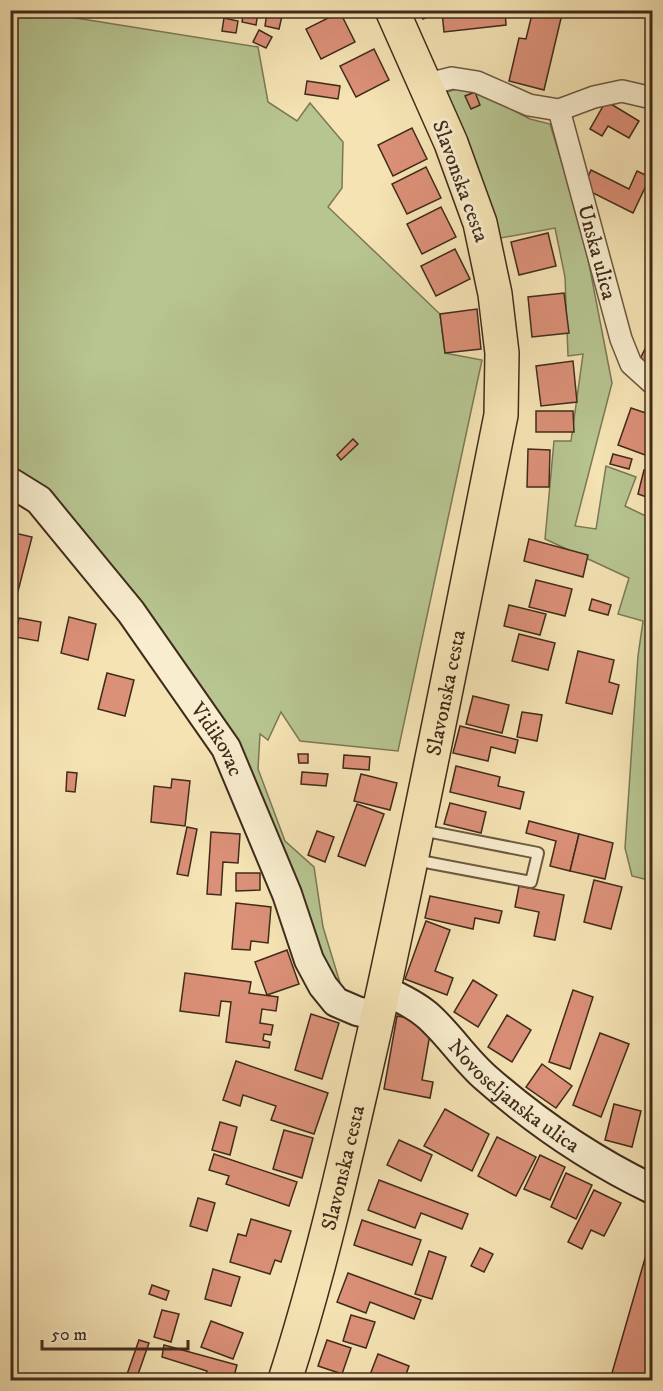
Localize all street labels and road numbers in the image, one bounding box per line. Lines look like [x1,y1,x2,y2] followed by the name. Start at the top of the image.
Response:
[426,117,494,246] street label: Slavonska cesta
[571,202,622,303] street label: Unska ulica
[421,628,472,758] street label: Slavonska cesta
[184,697,248,780] street label: Vidikovac
[442,1034,584,1159] street label: Novoseljanska ulica
[316,1103,371,1233] street label: Slavonska cesta

